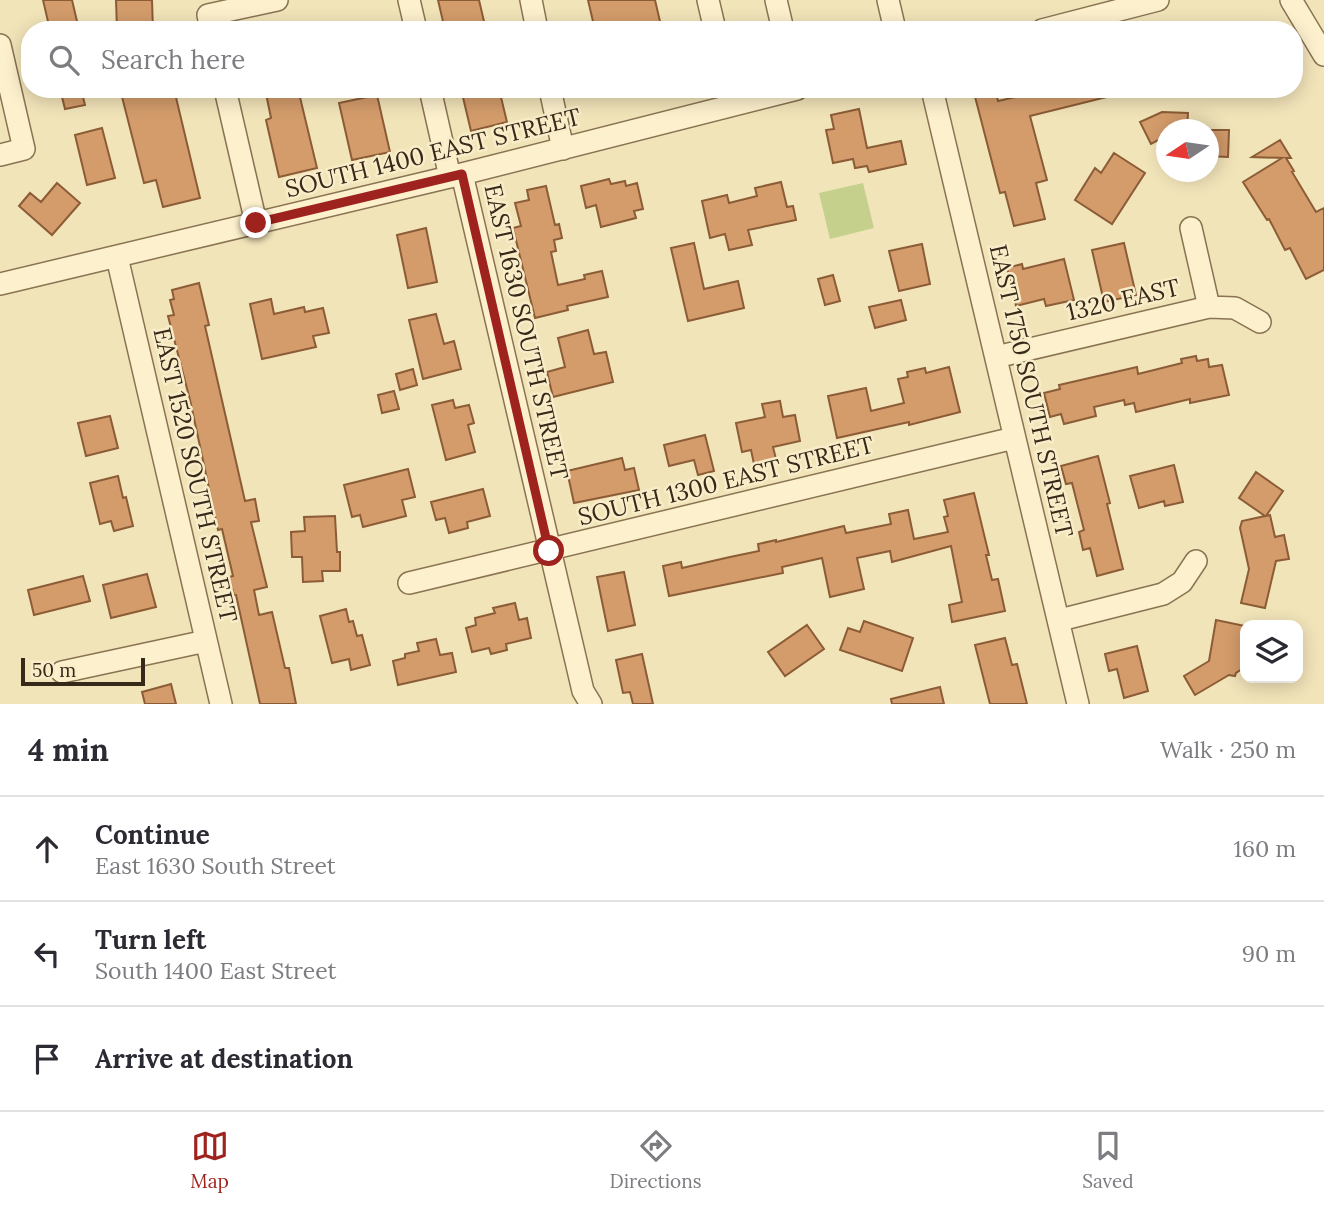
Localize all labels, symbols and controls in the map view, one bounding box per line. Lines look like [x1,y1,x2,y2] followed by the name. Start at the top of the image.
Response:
[21,21,1303,98] search box
[45,41,83,79] icon: search
[101,43,245,76] text: Search here
[282,101,584,204] street label: SOUTH 1400 EAST STREET
[1156,119,1219,182] north arrow
[477,181,576,483] street label: EAST 1630 SOUTH STREET
[240,207,271,238] route end
[983,241,1080,540] street label: EAST 1750 SOUTH STREET
[1063,271,1182,328] street label: 1320 EAST
[146,325,244,625] street label: EAST 1520 SOUTH STREET
[575,429,877,532] street label: SOUTH 1300 EAST STREET
[533,535,564,566] route start
[1240,620,1303,683] map controls
[1240,620,1303,683] button: layers
[21,655,145,687] scale bar
[32,658,76,682] text: 50 m
[28,731,109,769] text: 4 min
[1160,735,1296,764] text: Walk · 250 m
[95,818,210,851] text: Continue
[28,830,66,868] icon: ahead
[1233,834,1296,863] text: 160 m
[95,851,336,880] text: East 1630 South Street
[95,923,206,956] text: Turn left
[28,935,66,973] icon: left
[1242,939,1296,968] text: 90 m
[95,956,336,985] text: South 1400 East Street
[28,1040,66,1078] icon: arrive
[95,1042,353,1075] text: Arrive at destination
[190,1127,229,1193] tab: Map
[610,1127,702,1193] tab: Directions
[1082,1127,1134,1193] tab: Saved

